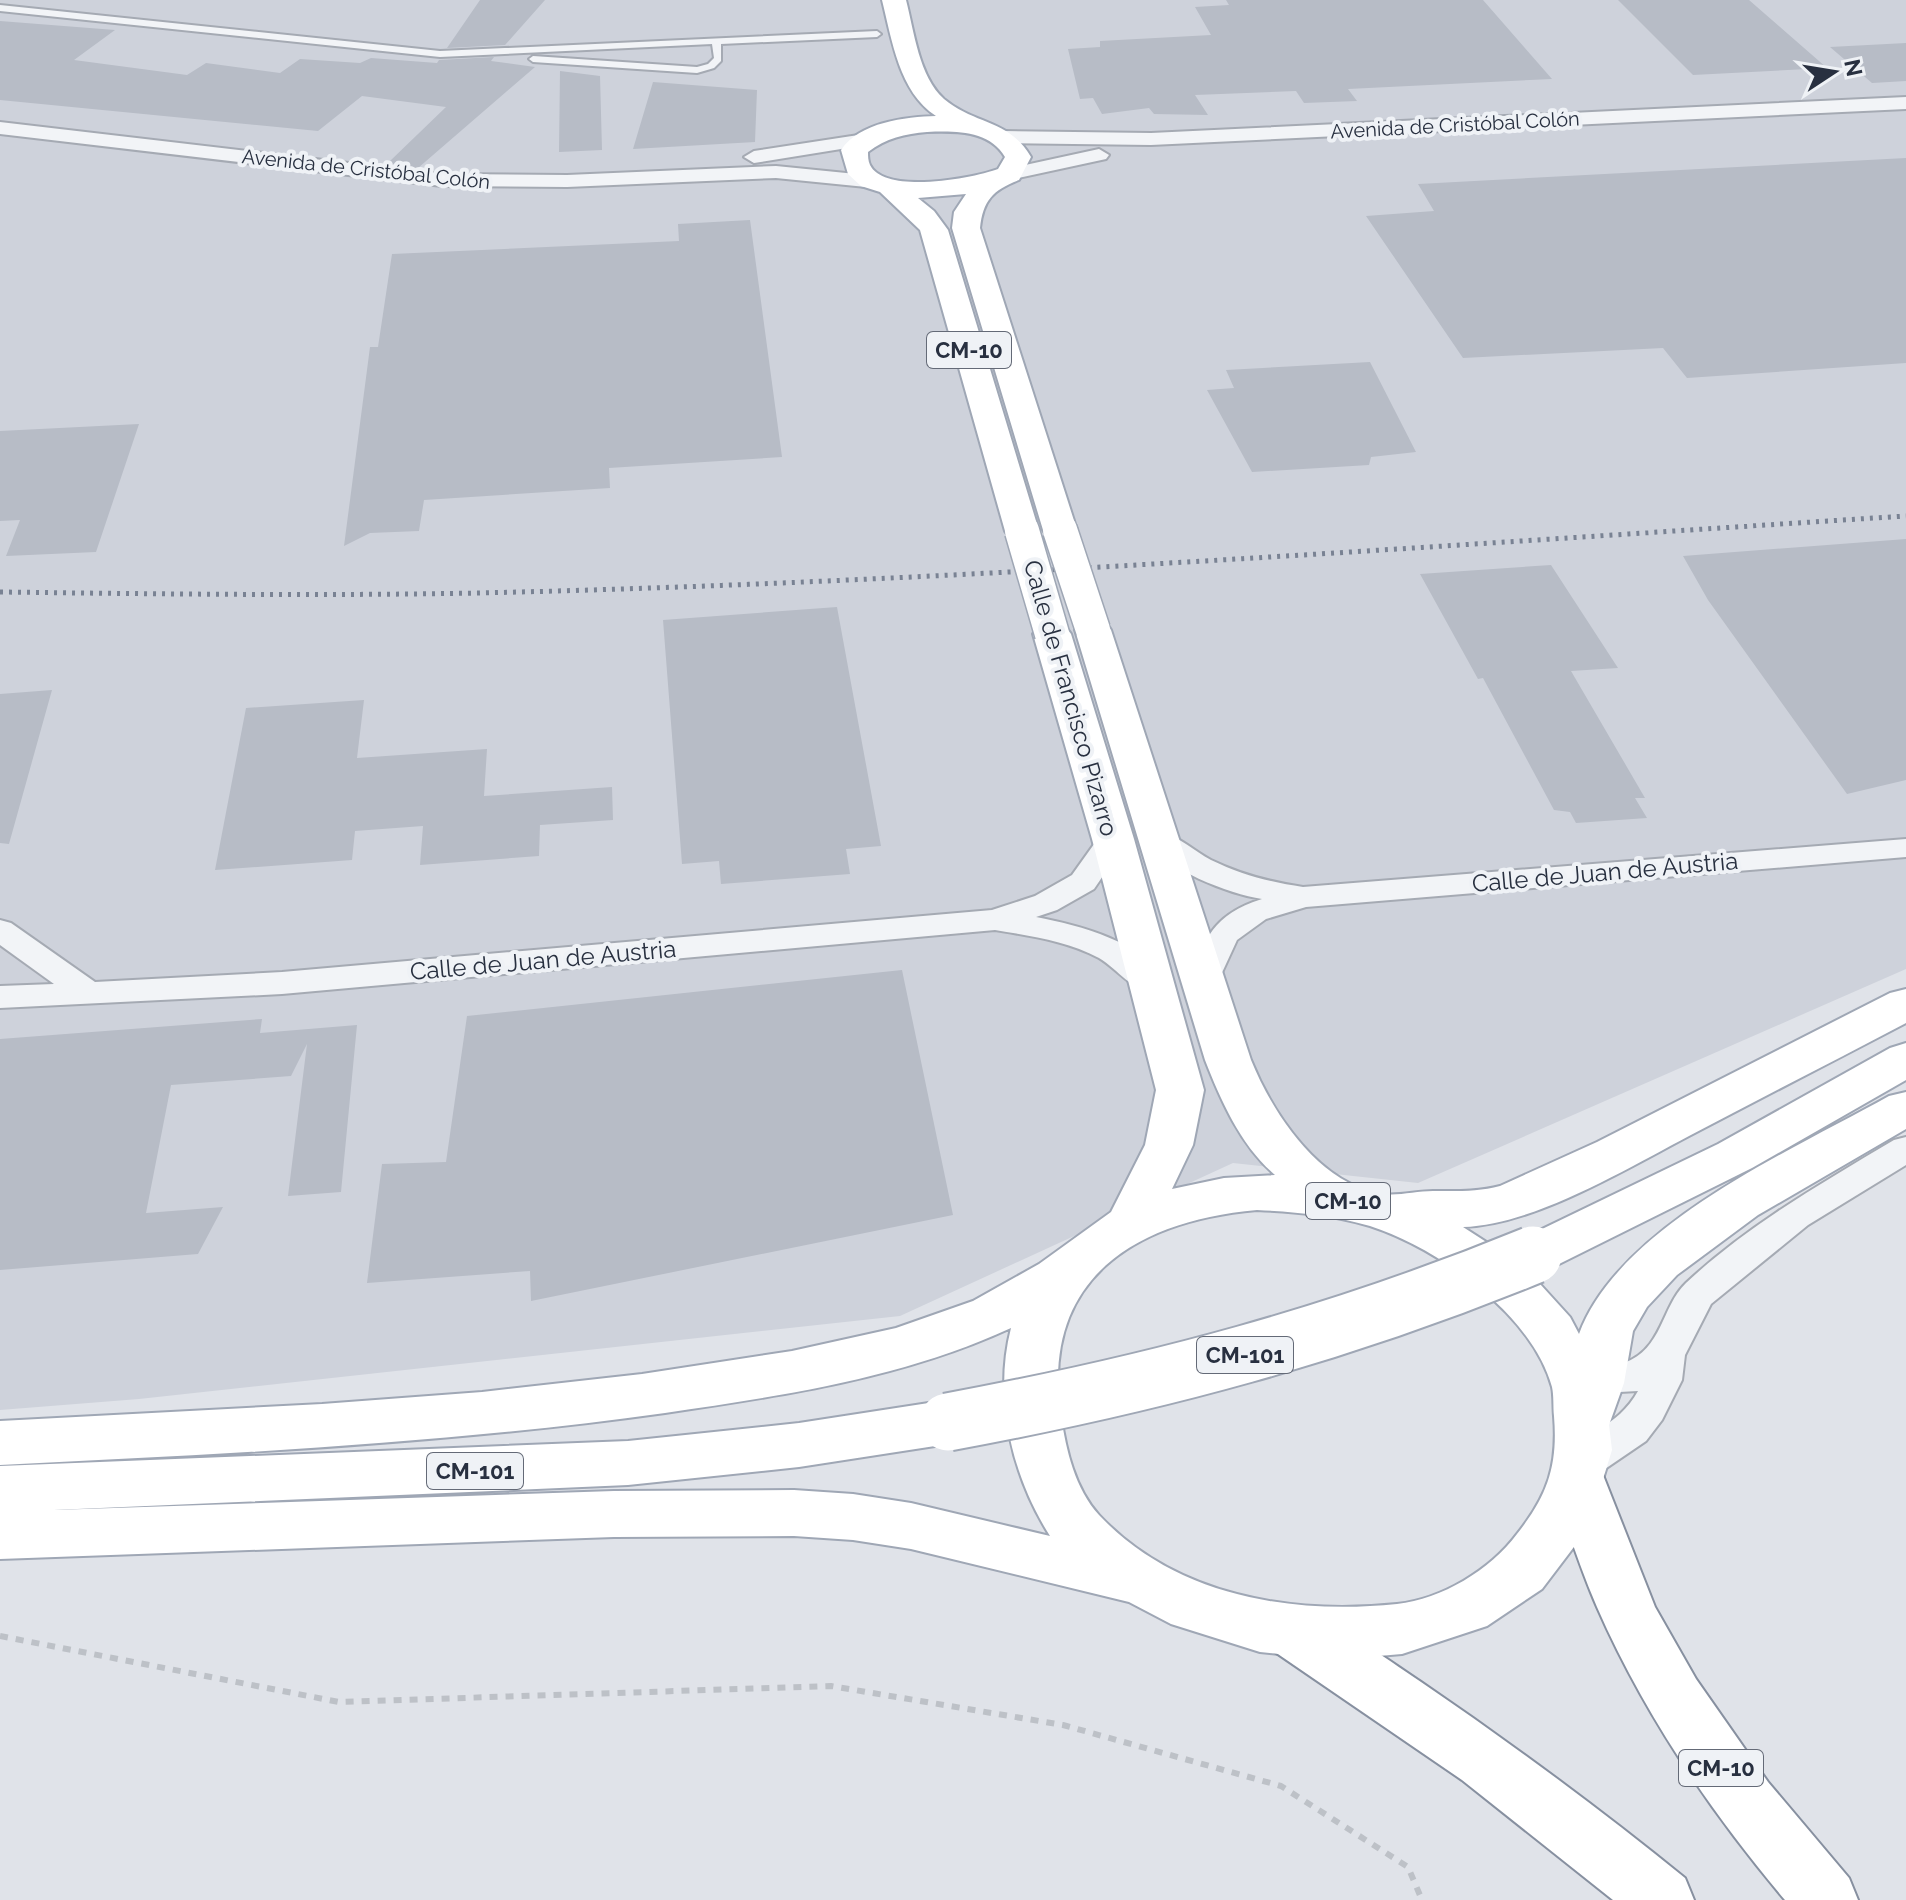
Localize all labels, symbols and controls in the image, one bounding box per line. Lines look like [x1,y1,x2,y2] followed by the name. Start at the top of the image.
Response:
[1794,32,1874,112] north arrow
[1839,57,1868,79] text: N
[1330,106,1580,144] street label: Avenida de Cristóbal Colón
[241,144,491,194] street label: Avenida de Cristóbal Colón
[927,332,1011,368] road number: CM-10
[1018,557,1124,839] street label: Calle de Francisco Pizarro
[1471,846,1739,898] street label: Calle de Juan de Austria
[409,934,677,986] street label: Calle de Juan de Austria
[1306,1183,1390,1219] road number: CM-10
[1197,1337,1293,1373] road number: CM-101
[427,1453,523,1489] road number: CM-101
[1679,1750,1763,1786] road number: CM-10

